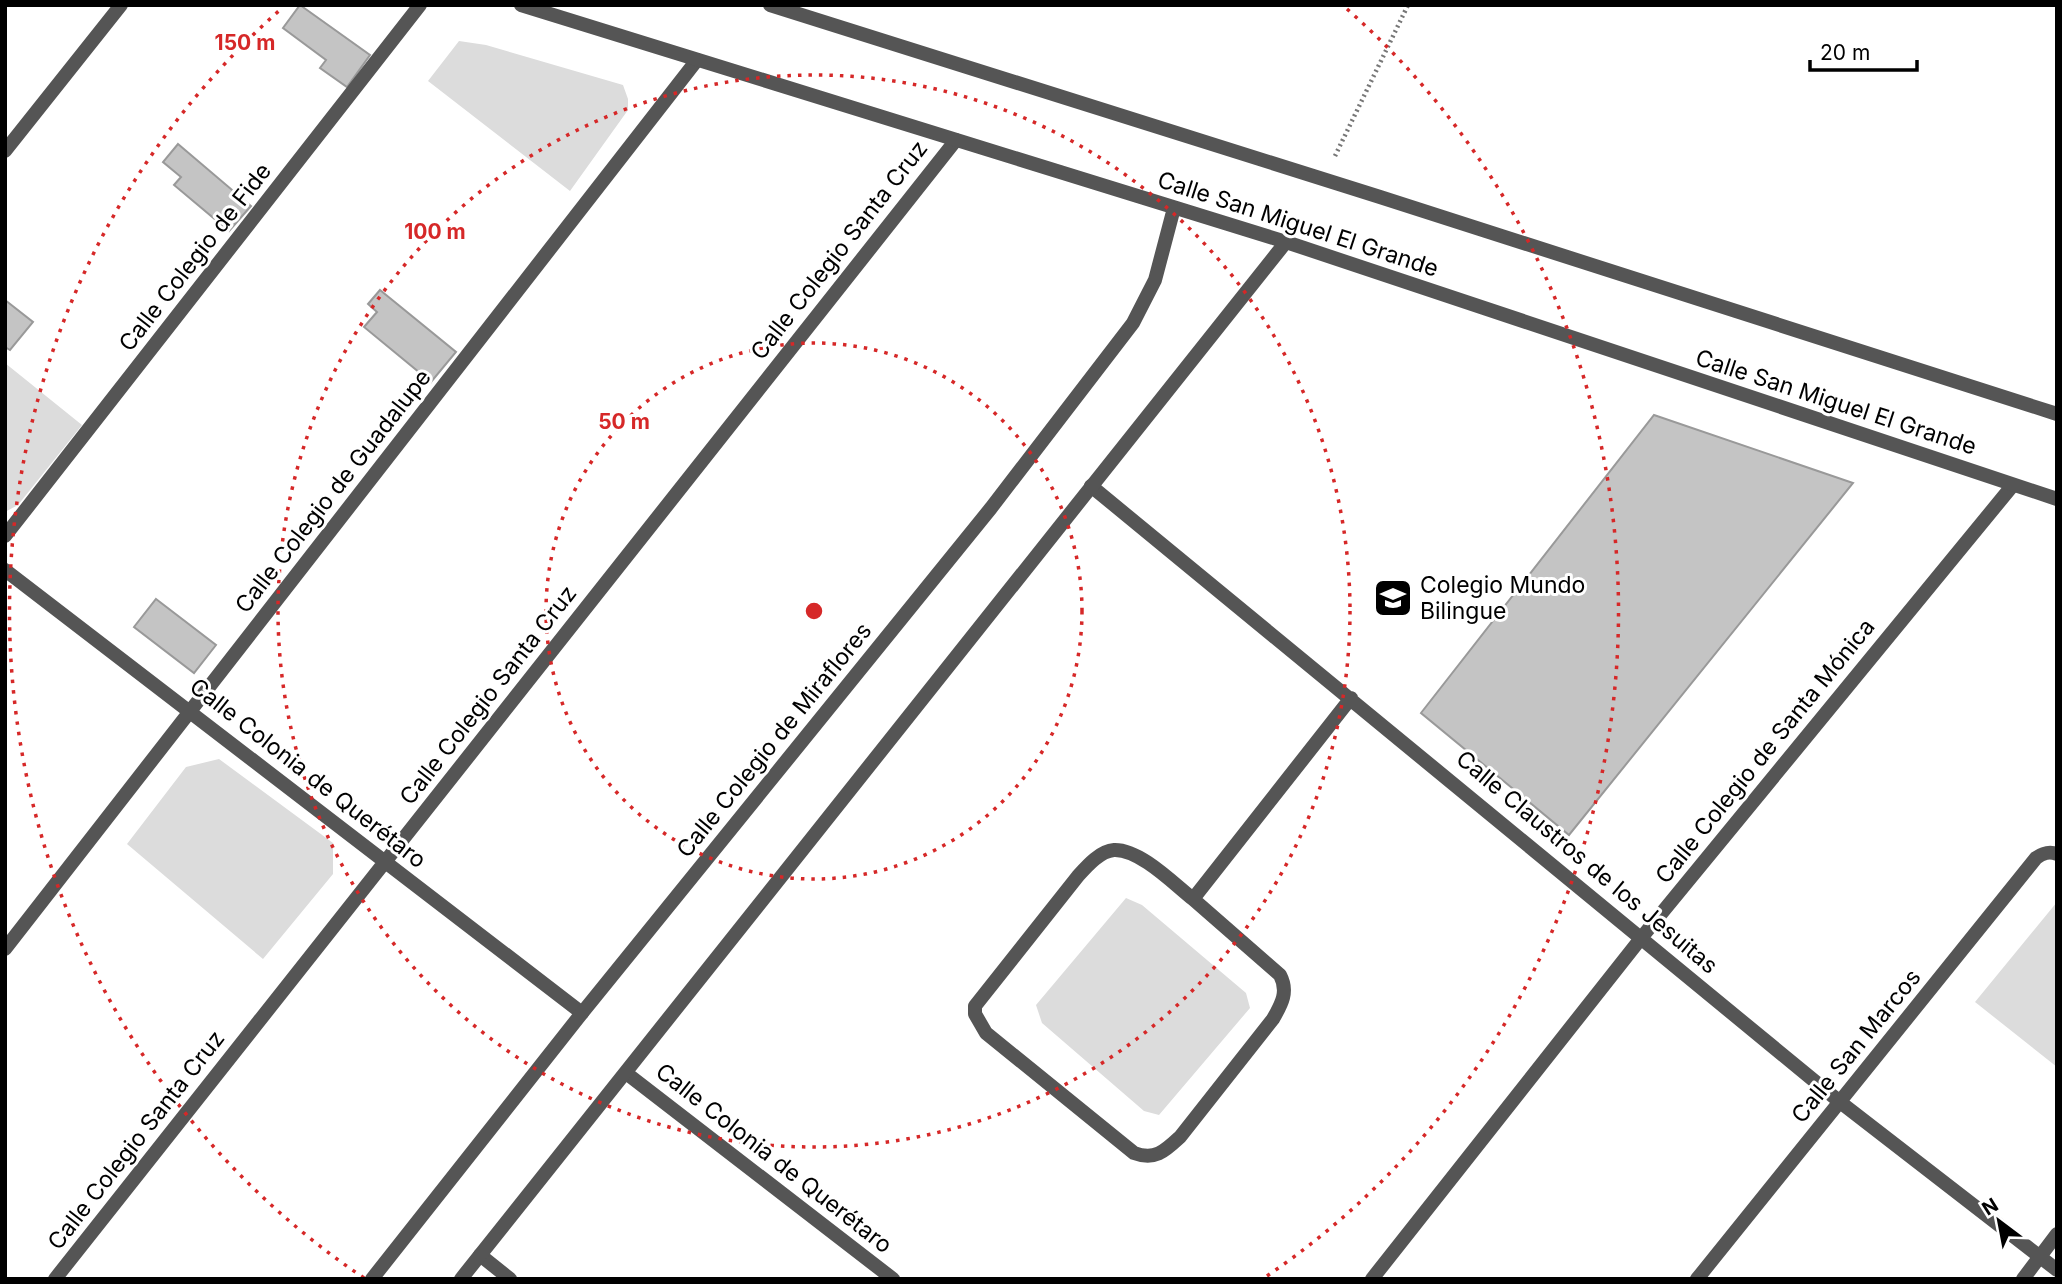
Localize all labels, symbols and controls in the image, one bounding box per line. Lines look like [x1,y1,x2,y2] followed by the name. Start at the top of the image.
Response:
[1810,28,1917,72] scale bar
[215,30,275,55] text: 150 m
[1820,40,1870,65] text: 20 m
[745,135,933,365] street label: Calle Colegio Santa Cruz
[113,157,277,357] street label: Calle Colegio de Fide
[1154,165,1442,283] street label: Calle San Miguel El Grande
[404,219,466,244] text: 100 m
[1692,343,1980,461] street label: Calle San Miguel El Grande
[229,364,437,618] street label: Calle Colegio de Guadalupe
[598,409,650,434] text: 50 m
[1420,571,1585,625] place label: Colegio Mundo Bilingue
[1372,577,1414,619] school or university icon: Colegio Mundo Bilingue
[394,580,582,810] street label: Calle Colegio Santa Cruz
[802,599,826,623] centre of rings
[1649,613,1881,889] street label: Calle Colegio de Santa Mónica
[671,617,877,863] street label: Calle Colegio de Miraflores
[184,672,432,874] street label: Calle Colonia de Querétaro
[1451,744,1723,980] street label: Calle Claustros de los Jesuitas
[1785,964,1927,1128] street label: Calle San Marcos
[42,1025,230,1255] street label: Calle Colegio Santa Cruz
[650,1057,898,1259] street label: Calle Colonia de Querétaro
[1964,1186,2034,1256] north arrow
[1978,1193,2002,1221] text: N

